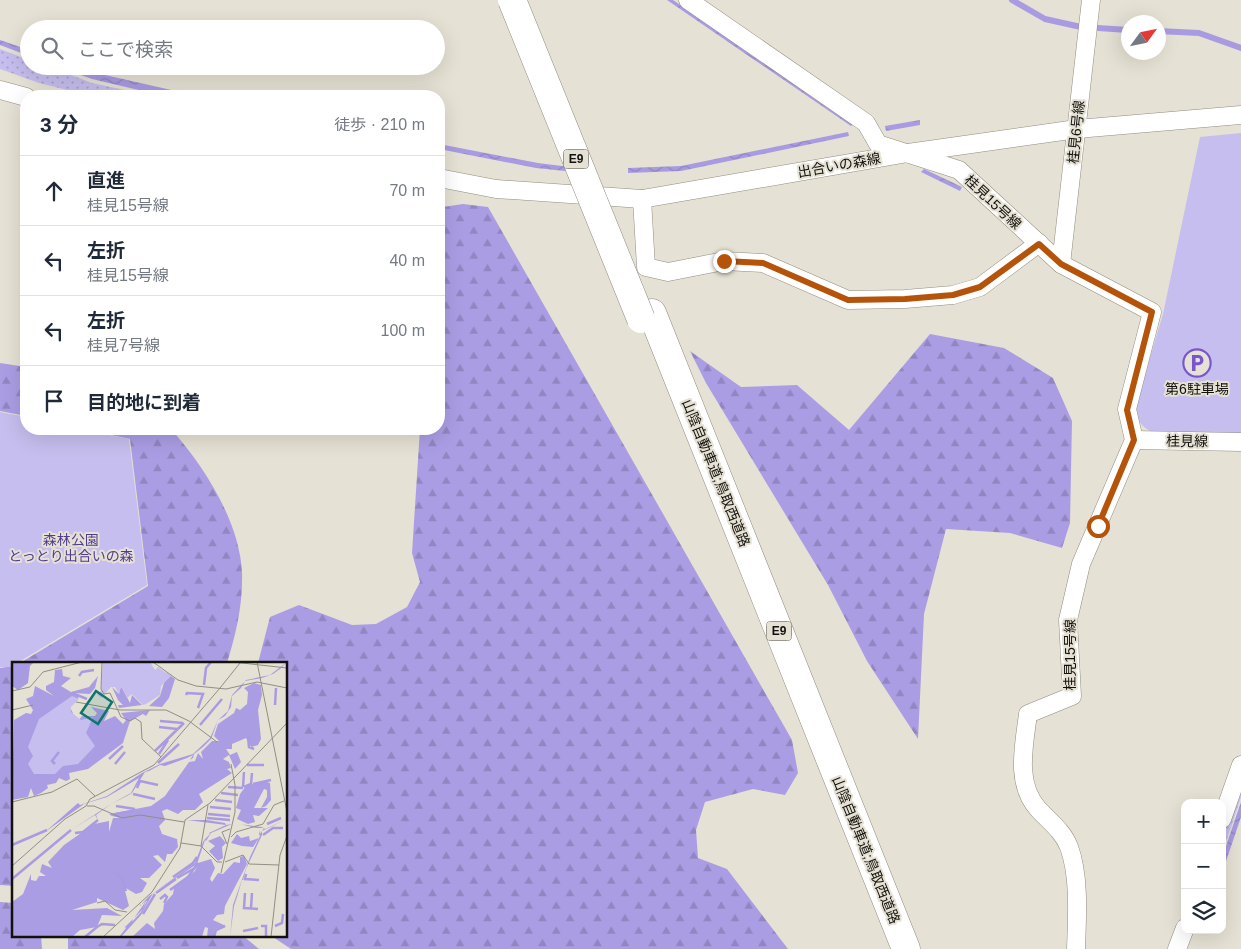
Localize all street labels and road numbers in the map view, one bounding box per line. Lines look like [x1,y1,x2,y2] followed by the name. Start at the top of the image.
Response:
[1065,99,1087,165] street label: 桂見6号線
[564,150,588,168] road number: E9
[796,150,882,180] street label: 出合いの森線
[961,172,1025,232] street label: 桂見15号線
[679,397,753,549] street label: 山陰自動車道;鳥取西道路
[1166,433,1208,449] street label: 桂見線
[1062,619,1078,691] street label: 桂見15号線
[766,622,792,640] road number: E9
[829,774,903,926] street label: 山陰自動車道;鳥取西道路

